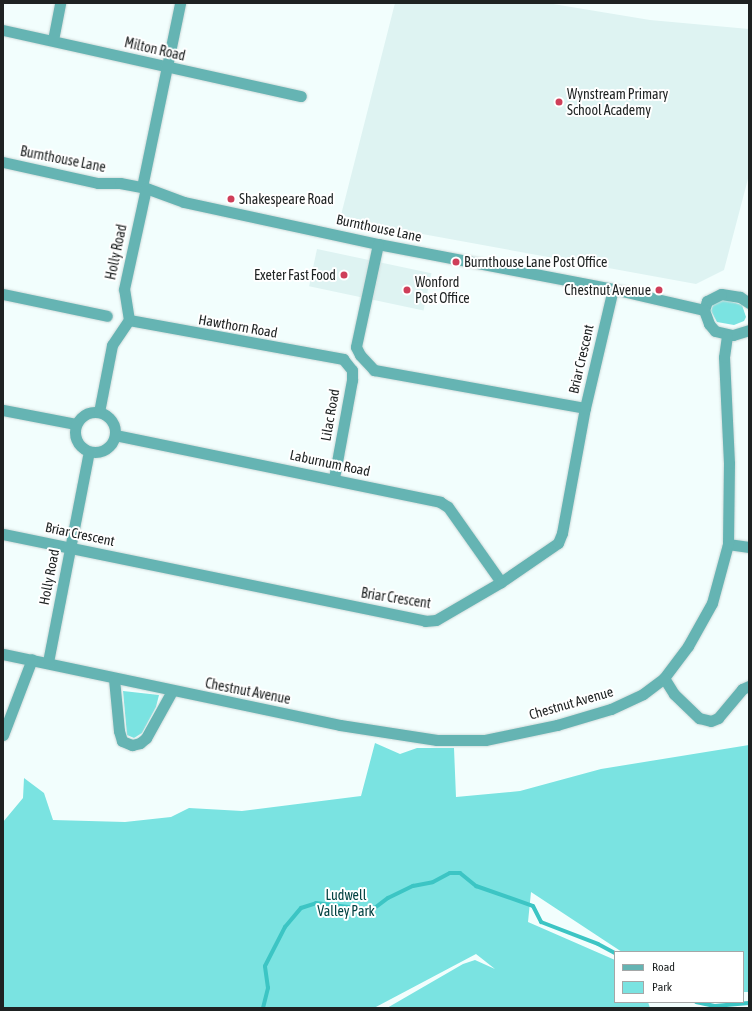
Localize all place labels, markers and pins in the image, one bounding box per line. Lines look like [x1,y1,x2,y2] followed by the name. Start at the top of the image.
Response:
[567,86,668,118] place label: Wynstream Primary School Academy
[554,97,564,107] marker: Wynstream Primary School Academy
[239,191,334,207] place label: Shakespeare Road
[226,194,236,204] marker: Shakespeare Road
[464,254,607,270] place label: Burnthouse Lane Post Office
[451,257,461,267] marker: Burnthouse Lane Post Office
[254,267,336,283] place label: Exeter Fast Food
[339,270,349,280] marker: Exeter Fast Food
[415,274,470,306] place label: Wonford Post Office
[564,282,651,298] place label: Chestnut Avenue
[402,285,412,295] marker: Wonford Post Office
[654,285,664,295] marker: Chestnut Avenue

